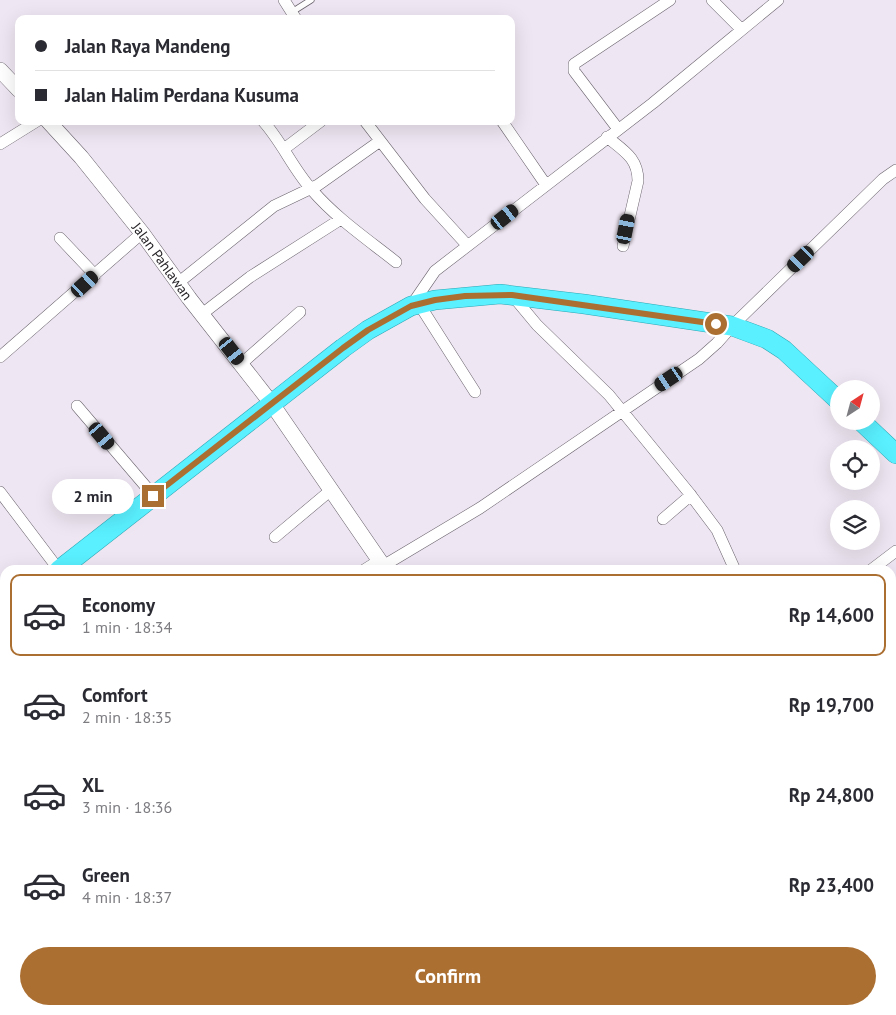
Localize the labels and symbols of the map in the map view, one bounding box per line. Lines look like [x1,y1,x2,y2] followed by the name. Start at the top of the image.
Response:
[488,202,521,232] car
[615,213,636,245] car
[127,218,196,303] street label: Jalan Pahlawan
[784,243,817,275] car
[68,268,101,300] car
[705,313,727,335] route start
[216,335,247,367] car
[652,364,685,394] car
[830,380,880,430] north arrow
[86,420,117,452] car
[53,478,136,514] callout: 2 min
[142,485,164,507] route end

